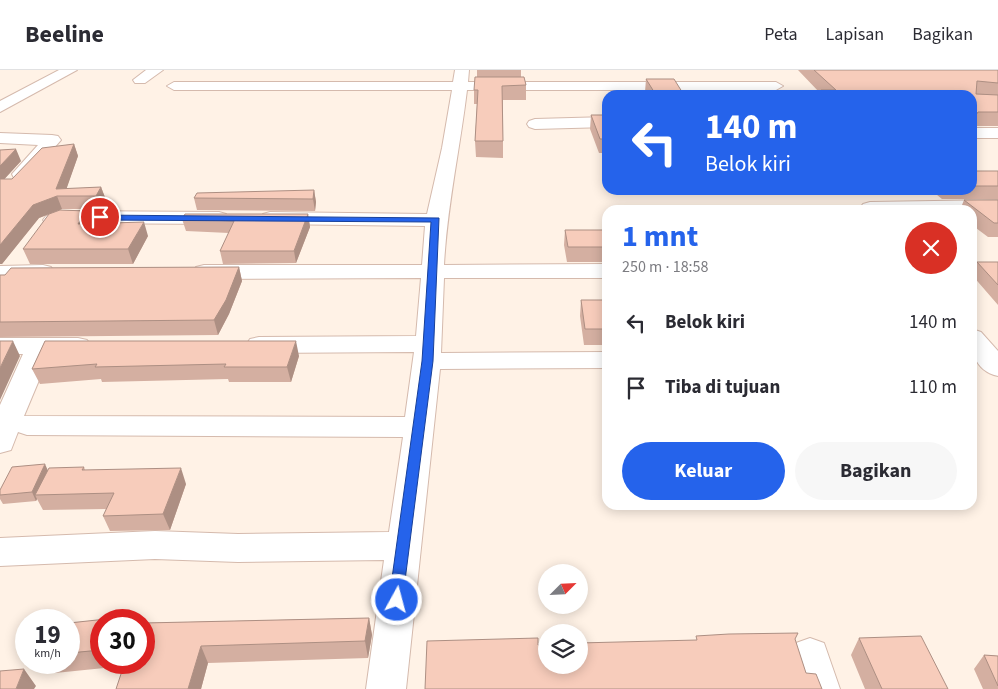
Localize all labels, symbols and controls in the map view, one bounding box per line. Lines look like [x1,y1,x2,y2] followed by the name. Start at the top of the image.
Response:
[25,17,104,52] text: Beeline
[764,22,797,47] text: Peta
[825,22,884,47] text: Lapisan
[912,22,973,47] text: Bagikan
[705,102,797,152] text: 140 m
[622,110,687,175] icon: left
[705,148,791,180] text: Belok kiri
[79,196,121,238] pin
[86,203,114,231] icon: arrive
[622,215,698,258] text: 1 mnt
[905,222,957,274] button: close
[622,256,709,278] text: 250 m · 18:58
[622,309,650,337] icon: left
[665,309,745,336] text: Belok kiri
[909,309,957,336] text: 140 m
[622,374,650,402] icon: arrive
[665,374,780,401] text: Tiba di tujuan
[909,374,957,401] text: 110 m
[622,442,785,500] button: Keluar
[795,442,957,500] button: Bagikan
[538,564,588,614] north arrow
[538,564,588,674] map controls
[370,573,422,625] position arrow
[90,609,155,674] speed limit sign: 30
[34,617,61,653] text: 19
[538,624,588,674] button: layers
[34,645,61,662] text: km/h

